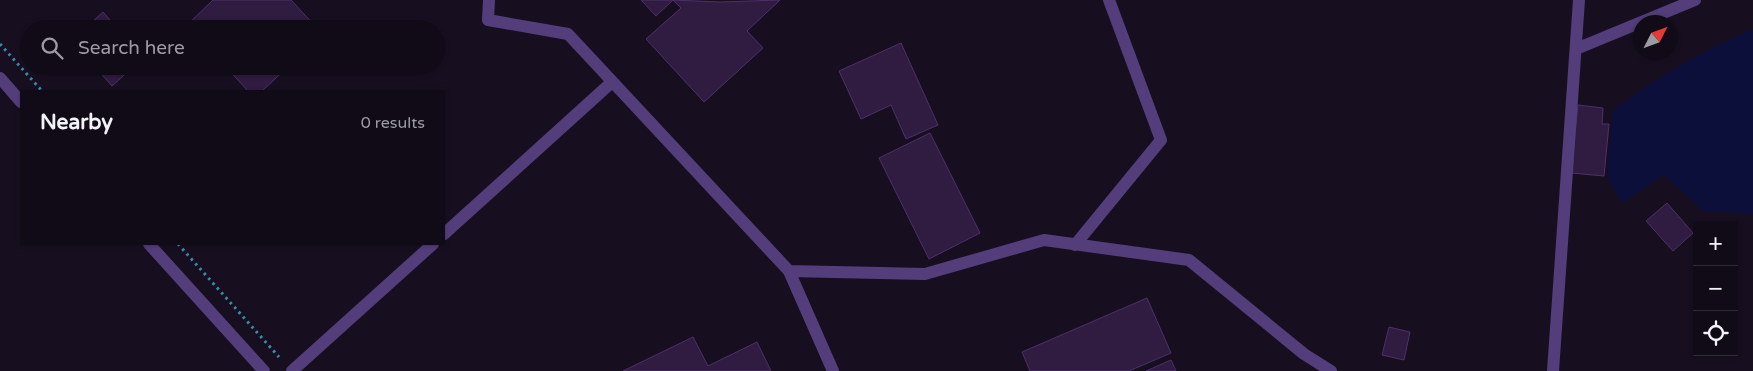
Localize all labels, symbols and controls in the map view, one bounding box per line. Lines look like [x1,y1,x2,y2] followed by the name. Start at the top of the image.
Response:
[1633,15,1678,60] north arrow
[20,20,445,75] search box
[38,34,66,62] icon: search
[78,37,185,59] text: Search here
[40,110,113,135] text: Nearby
[361,113,425,133] text: 0 results
[1693,221,1738,356] map controls
[1693,221,1738,266] button: +
[1693,266,1738,311] button: −
[1693,311,1738,356] button: locate

